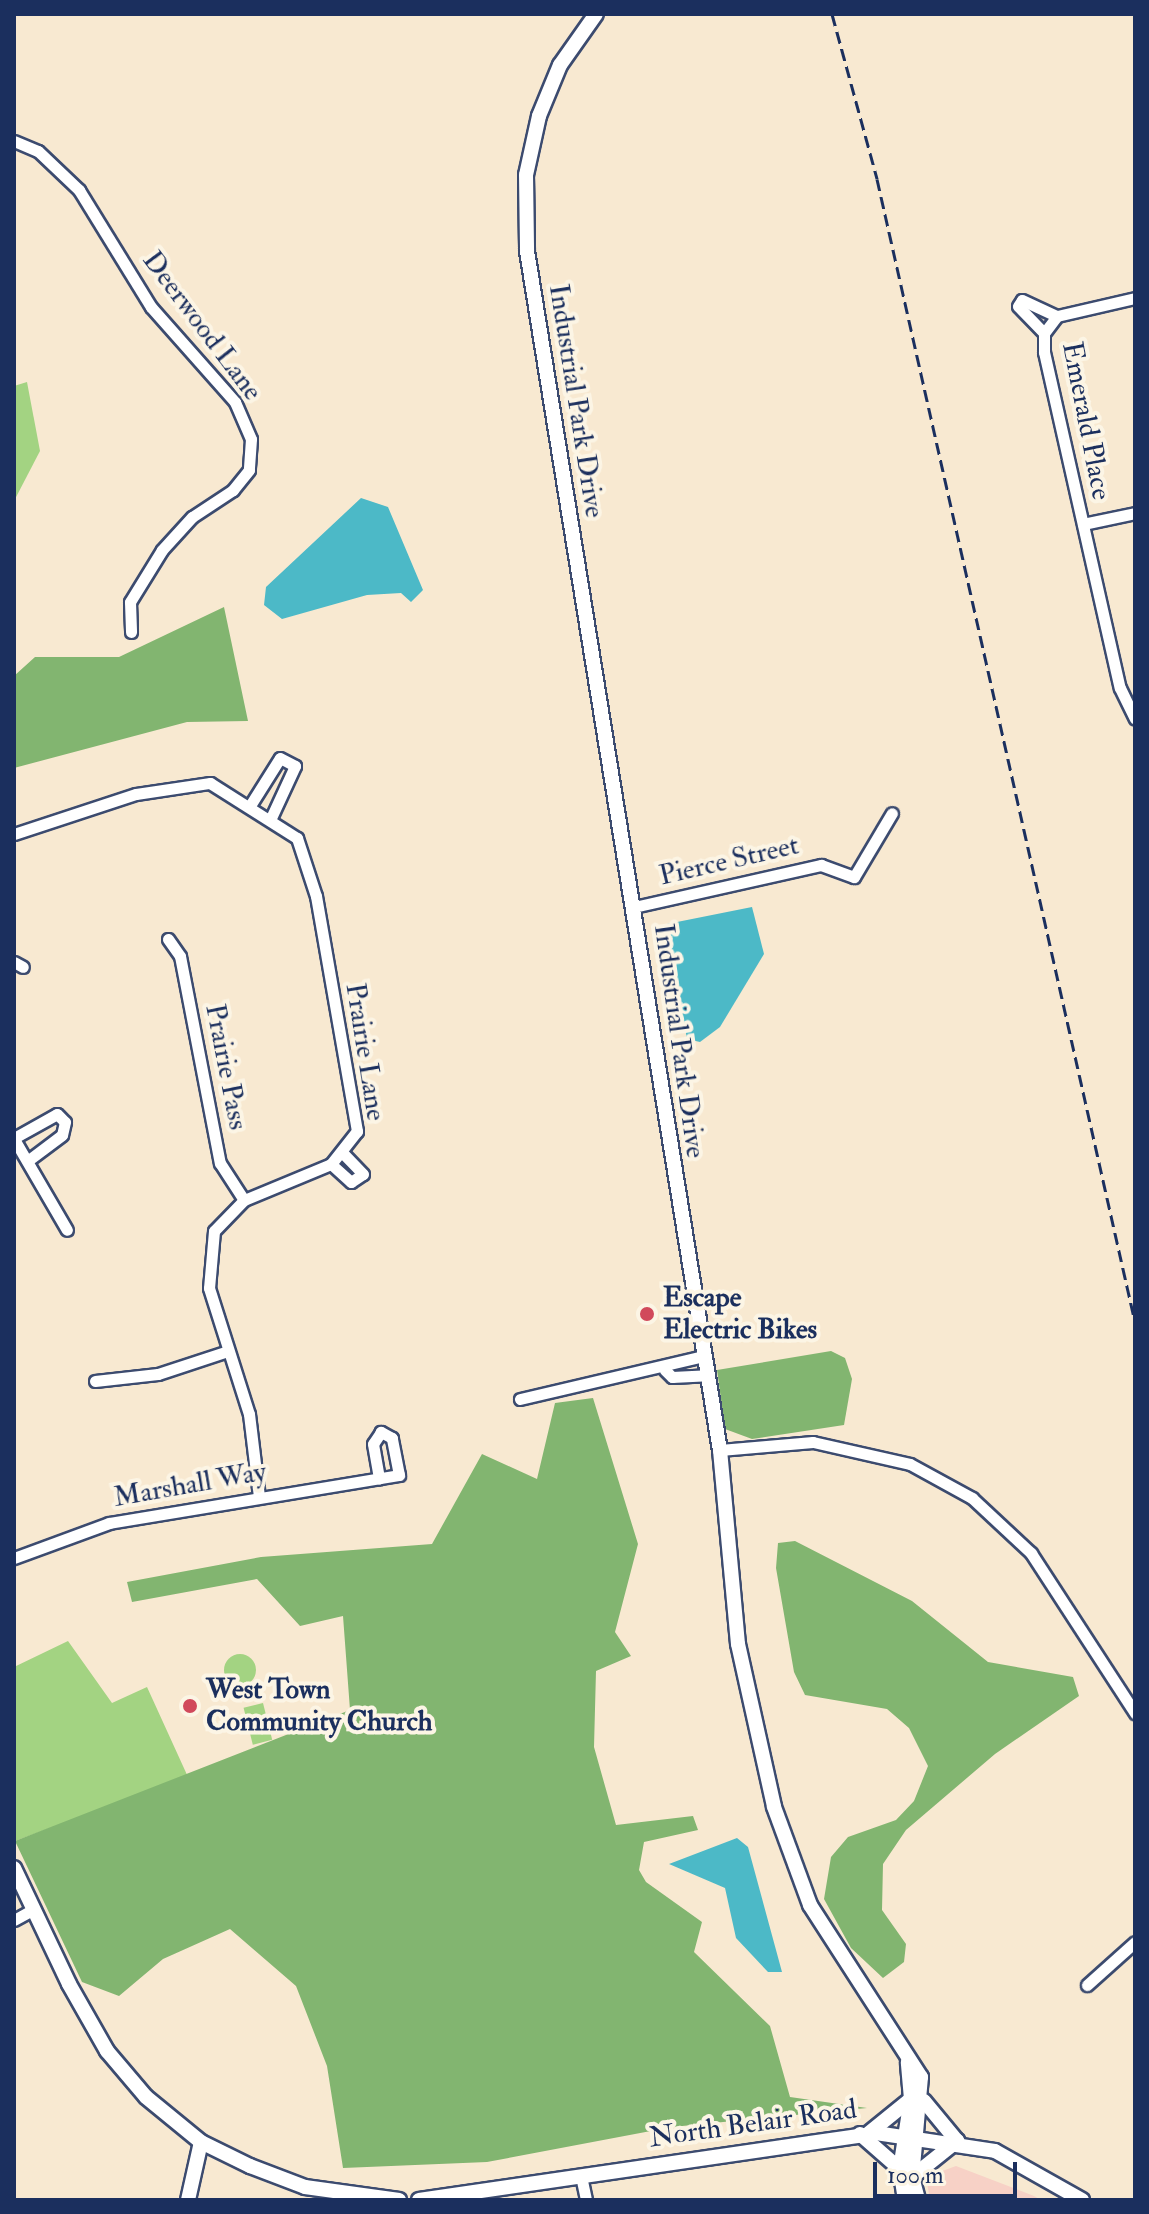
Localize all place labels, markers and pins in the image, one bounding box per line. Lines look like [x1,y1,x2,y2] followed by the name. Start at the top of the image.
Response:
[663,1281,817,1347] place label: Escape Electric Bikes
[638,1305,656,1323] marker: Escape Electric Bikes
[206,1673,432,1739] place label: West Town Community Church
[181,1697,199,1715] marker: West Town Community Church

